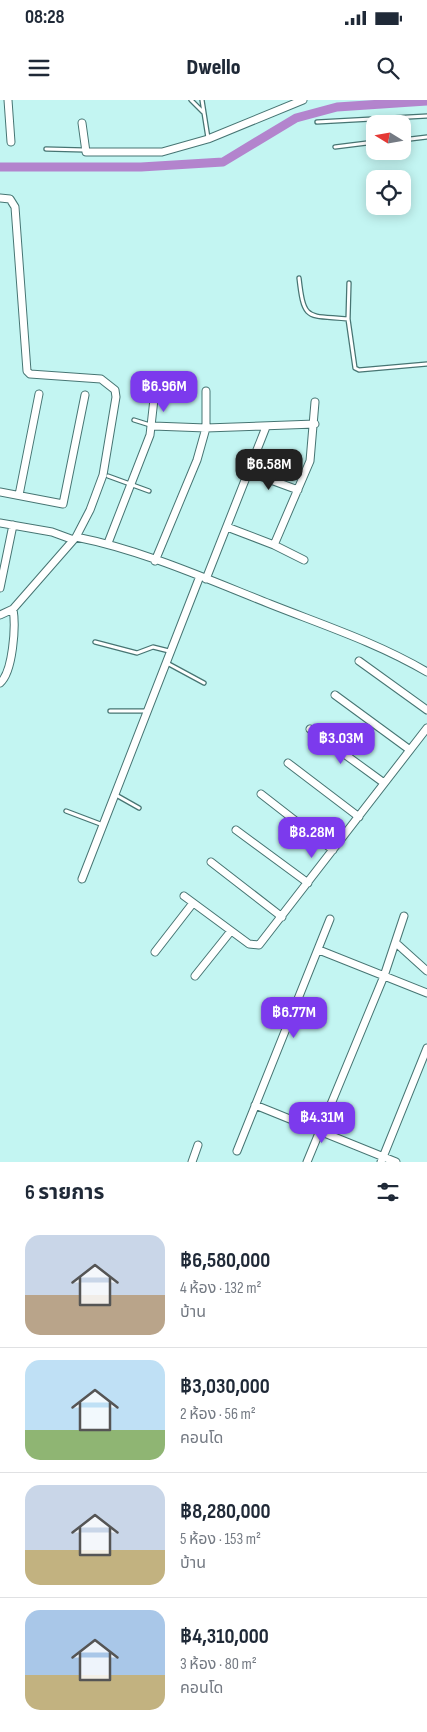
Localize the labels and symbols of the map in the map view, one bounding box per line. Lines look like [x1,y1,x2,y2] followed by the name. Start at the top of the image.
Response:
[366,115,411,160] north arrow
[123,370,205,413] pin: ฿6.96M
[228,448,310,491] pin: ฿6.58M
[300,722,382,765] pin: ฿3.03M
[271,816,353,859] pin: ฿8.28M
[253,996,335,1039] pin: ฿6.77M
[281,1102,363,1144] pin: ฿4.31M

